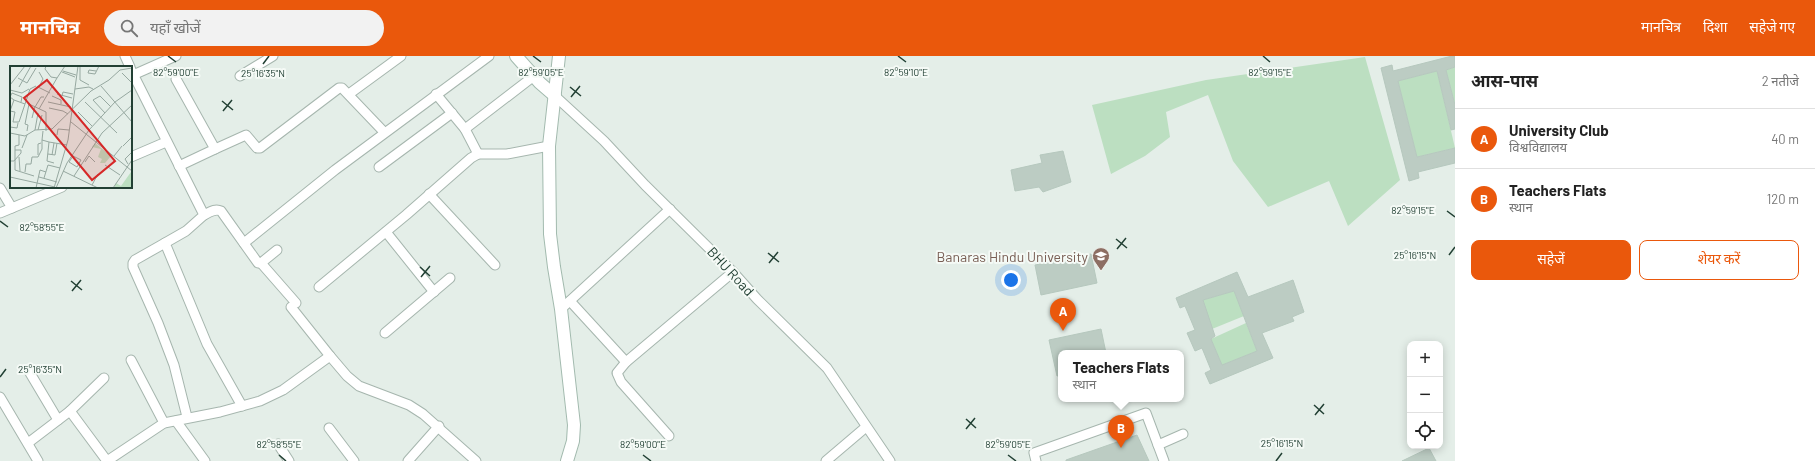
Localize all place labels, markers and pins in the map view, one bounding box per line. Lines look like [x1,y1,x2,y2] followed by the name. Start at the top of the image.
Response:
[1091,246,1111,271] school or university icon: Banaras Hindu University
[937,248,1089,265] place label: Banaras Hindu University
[1050,298,1076,331] pin: A
[1108,415,1134,448] pin: B

